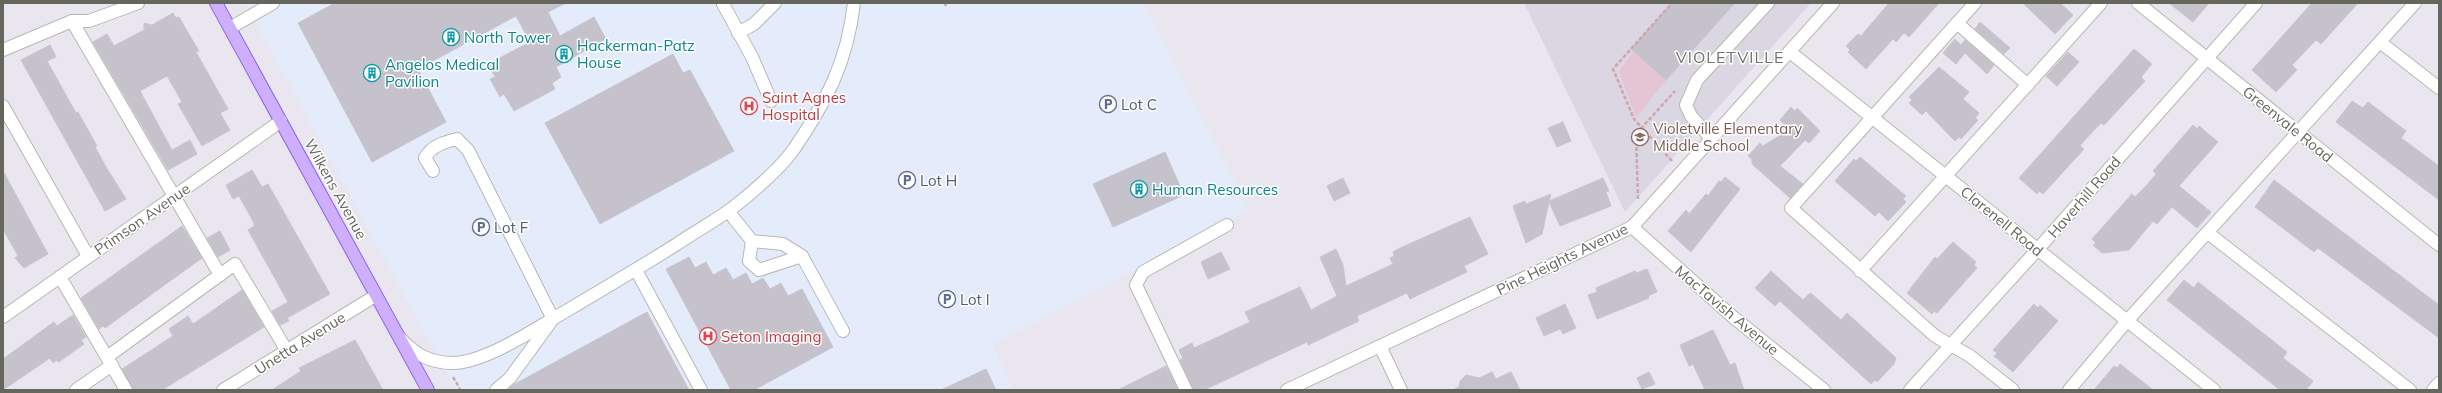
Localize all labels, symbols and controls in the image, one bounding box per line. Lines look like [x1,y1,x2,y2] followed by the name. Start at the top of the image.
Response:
[441,27,461,47] building icon: North Tower
[464,28,551,47] place label: North Tower
[577,36,695,72] place label: Hackerman-Patz House
[554,44,574,64] building icon: Hackerman-Patz House
[1676,47,1784,67] district label: VIOLETVILLE
[385,55,499,91] place label: Angelos Medical Pavilion
[362,63,382,83] building icon: Angelos Medical Pavilion
[2239,82,2337,166] street label: Greenvale Road
[762,88,846,124] place label: Saint Agnes Hospital
[1098,94,1118,114] parking icon: Lot C
[1121,95,1157,114] place label: Lot C
[739,96,759,116] hospital icon: Saint Agnes Hospital
[1653,119,1802,155] place label: Violetville Elementary Middle School
[1630,127,1650,147] school or university icon: Violetville Elementary Middle School
[301,135,371,243] street label: Wilkens Avenue
[2043,152,2125,242] street label: Haverhill Road
[897,170,917,190] parking icon: Lot H
[920,171,957,190] place label: Lot H
[90,179,194,259] street label: Primson Avenue
[1129,179,1149,199] building icon: Human Resources
[1152,180,1278,199] place label: Human Resources
[1957,182,2047,260] street label: Clarenell Road
[471,217,491,237] parking icon: Lot F
[494,218,528,237] place label: Lot F
[1493,219,1631,299] street label: Pine Heights Avenue
[1671,261,1783,359] street label: MacTavish Avenue
[937,289,957,309] parking icon: Lot I
[960,290,990,309] place label: Lot I
[251,308,349,378] street label: Unetta Avenue
[698,326,718,346] hospital icon: Seton Imaging
[721,327,821,346] place label: Seton Imaging

